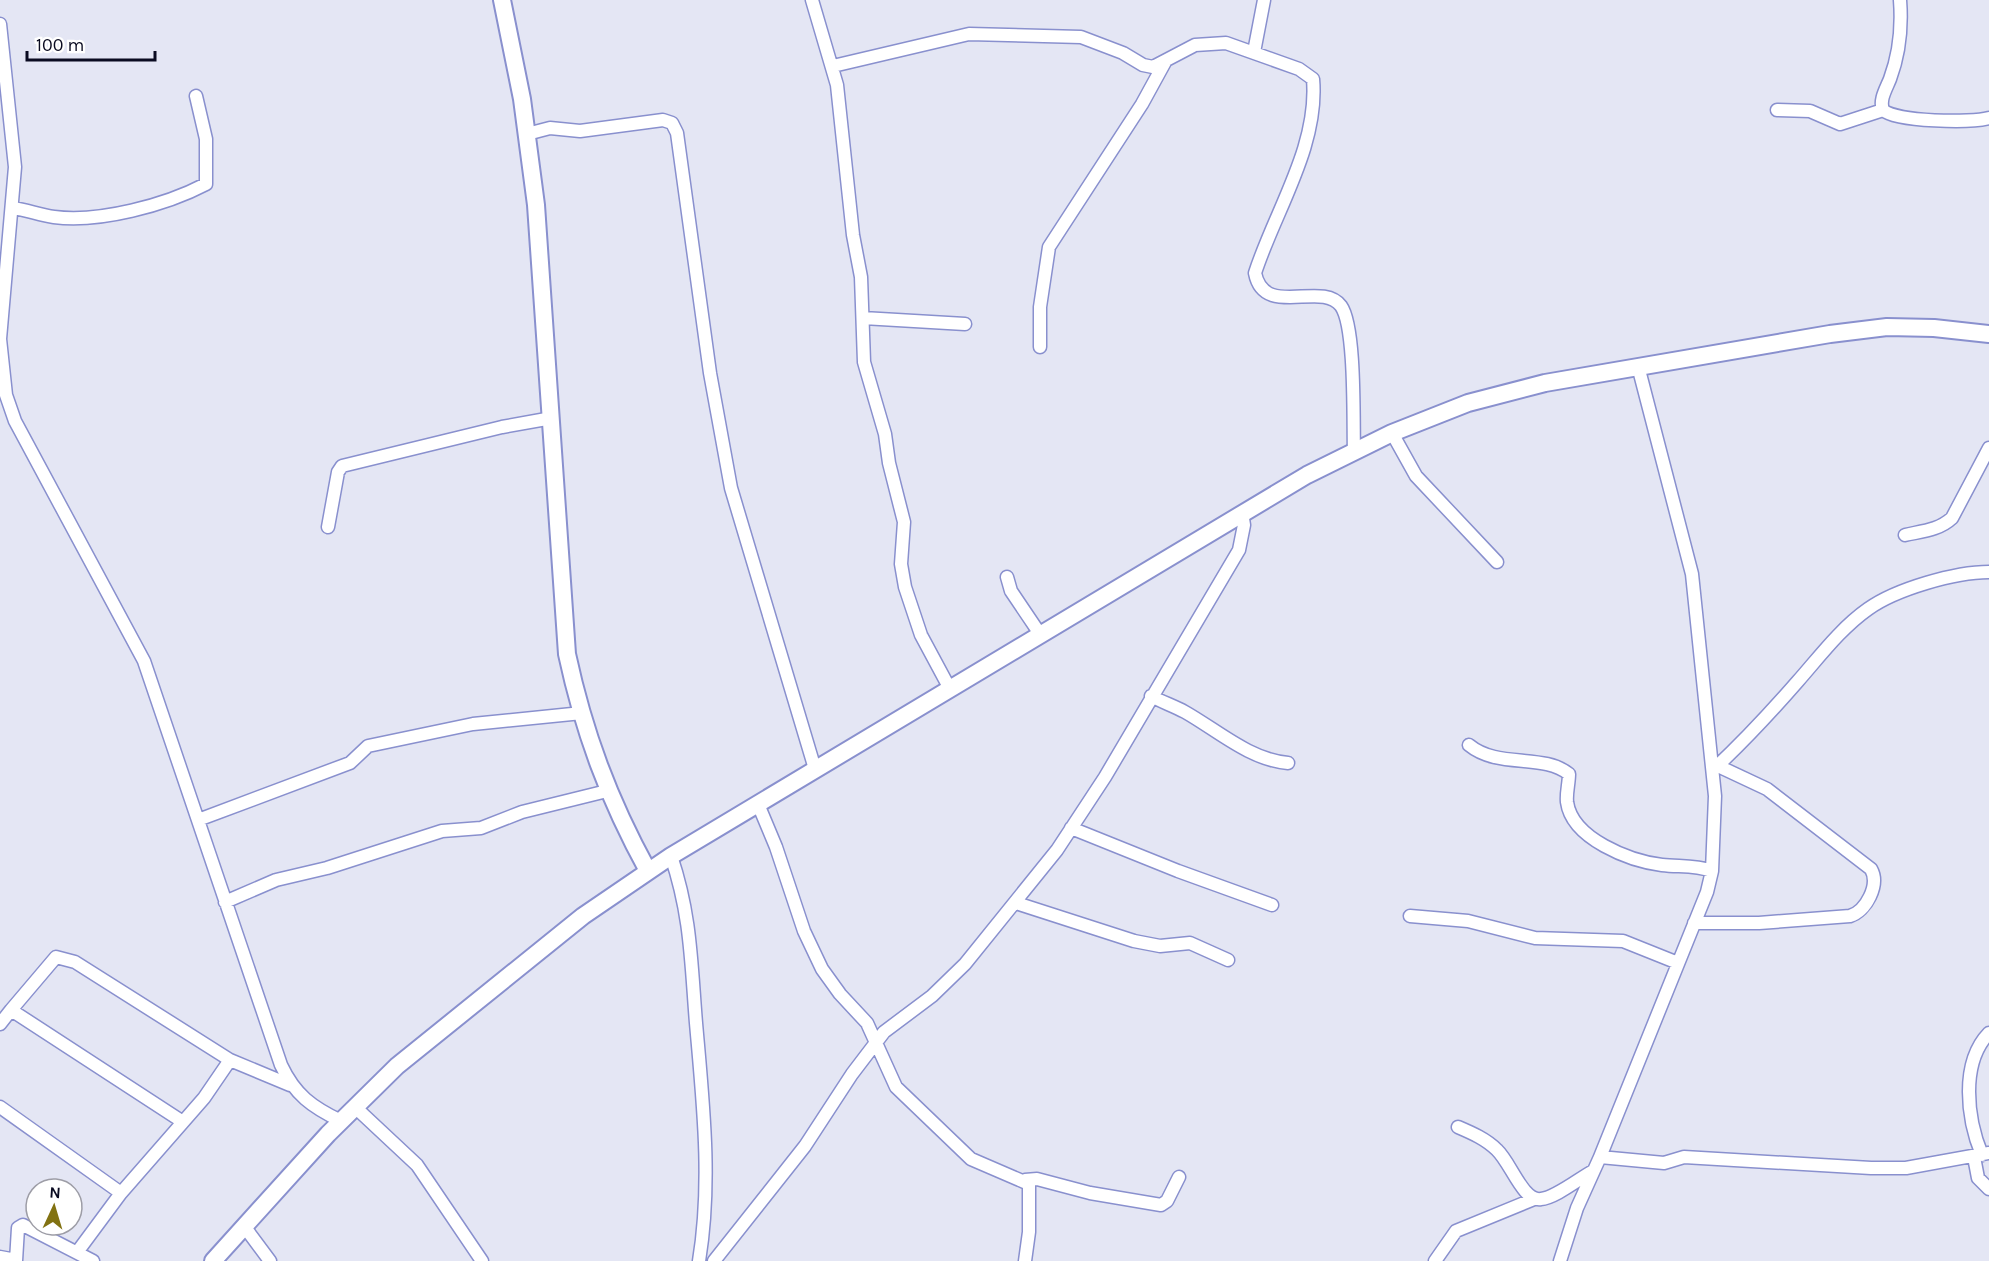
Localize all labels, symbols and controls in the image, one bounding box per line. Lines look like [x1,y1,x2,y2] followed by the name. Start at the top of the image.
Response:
[27,24,154,62] scale bar
[36,34,84,56] text: 100 m
[24,1177,84,1237] north arrow
[49,1183,61,1202] text: N

